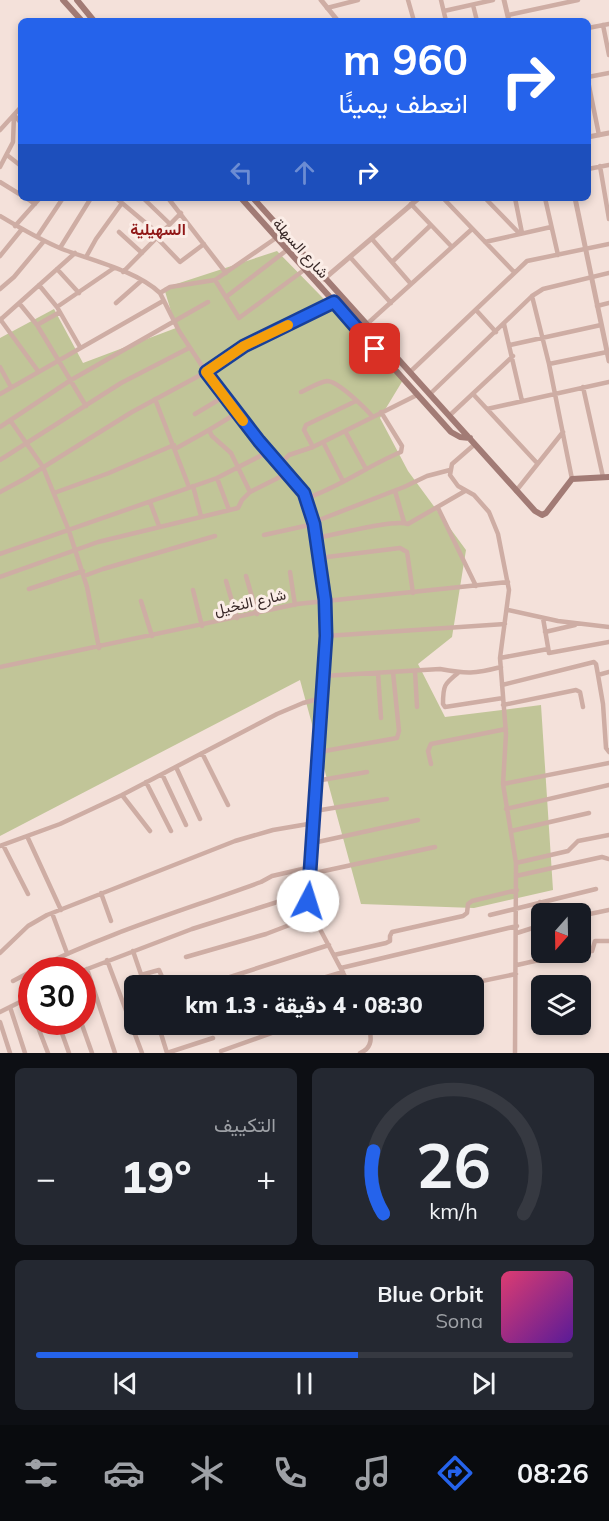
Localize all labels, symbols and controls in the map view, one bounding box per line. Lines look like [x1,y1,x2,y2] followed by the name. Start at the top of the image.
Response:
[343,33,468,86] text: 960 m
[489,42,567,120] icon: right
[338,86,468,120] text: انعطف يمينًا
[225,156,258,189] icon: left
[288,156,321,189] icon: ahead
[351,156,384,189] icon: right
[268,214,333,284] street label: شارع السهلة
[130,219,186,240] district label: السهيلية
[349,323,400,374] pin
[358,332,391,365] icon: arrive
[212,584,288,621] street label: شارع النخيل
[276,869,340,933] position arrow
[531,903,591,963] north arrow
[531,903,591,1035] map controls
[18,957,96,1035] speed limit sign: 30
[531,975,591,1035] button: layers
[185,991,423,1019] text: 08:30 · 4 دقيقة · 1.3 km
[214,1112,276,1137] text: التكييف
[416,1125,490,1204] text: 26
[120,1148,192,1204] text: 19°
[36,1157,56,1198] text: −
[256,1157,276,1198] text: +
[429,1197,477,1224] text: km/h
[377,1280,483,1308] text: Blue Orbit
[435,1308,483,1333] text: Sona
[109,1367,142,1400] icon: previous
[288,1367,321,1400] icon: pause
[467,1367,500,1400] icon: next
[20,1452,62,1494] icon: filters
[103,1452,145,1494] icon: car
[186,1452,228,1494] icon: climate
[269,1452,311,1494] icon: phone
[352,1452,394,1494] icon: music
[434,1452,476,1494] icon: directions
[517,1456,589,1490] text: 08:26

